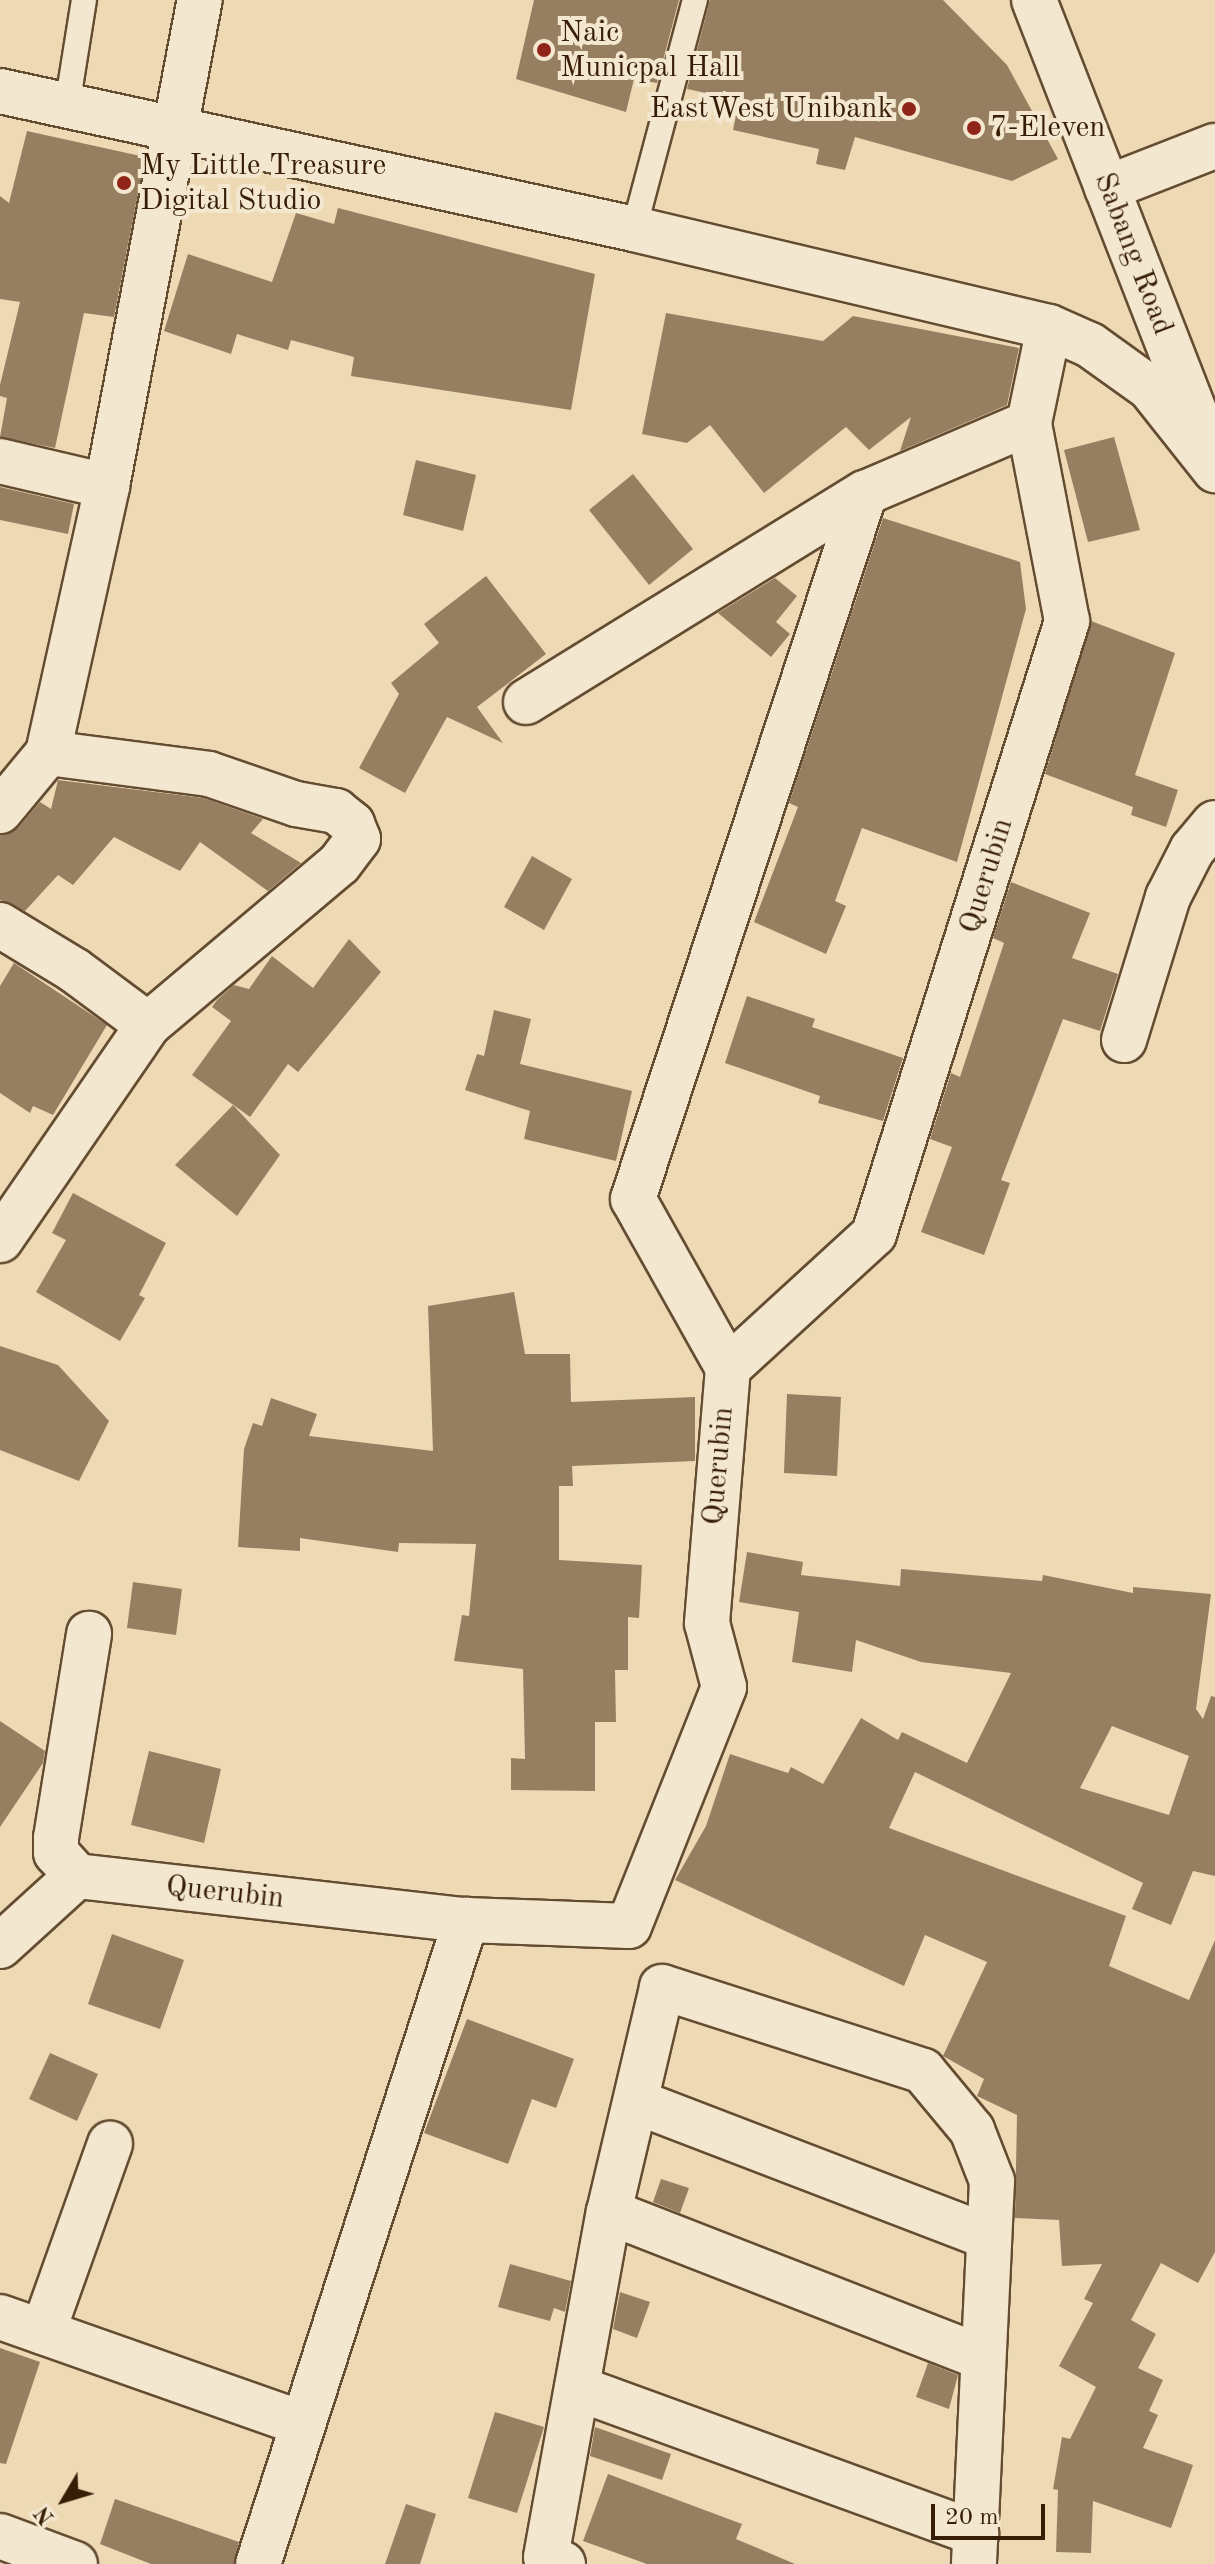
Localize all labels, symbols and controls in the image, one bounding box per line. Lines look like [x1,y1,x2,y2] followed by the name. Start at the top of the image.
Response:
[560,15,740,86] place label: Naic Municpal Hall
[535,41,553,59] marker: Naic Municpal Hall
[649,91,893,127] place label: EastWest Unibank
[900,100,918,118] marker: EastWest Unibank
[990,110,1106,146] place label: 7-Eleven
[965,119,983,137] marker: 7-Eleven
[140,148,386,218] place label: My Little Treasure Digital Studio
[1086,168,1180,340] street label: Sabang Road
[115,174,133,192] marker: My Little Treasure Digital Studio
[952,814,1022,938] street label: Querubin
[696,1405,742,1527] street label: Querubin
[164,1869,286,1917] street label: Querubin
[24,2460,104,2540] north arrow
[935,2488,1049,2538] scale bar
[31,2501,59,2528] text: N
[945,2506,999,2530] text: 20 m

